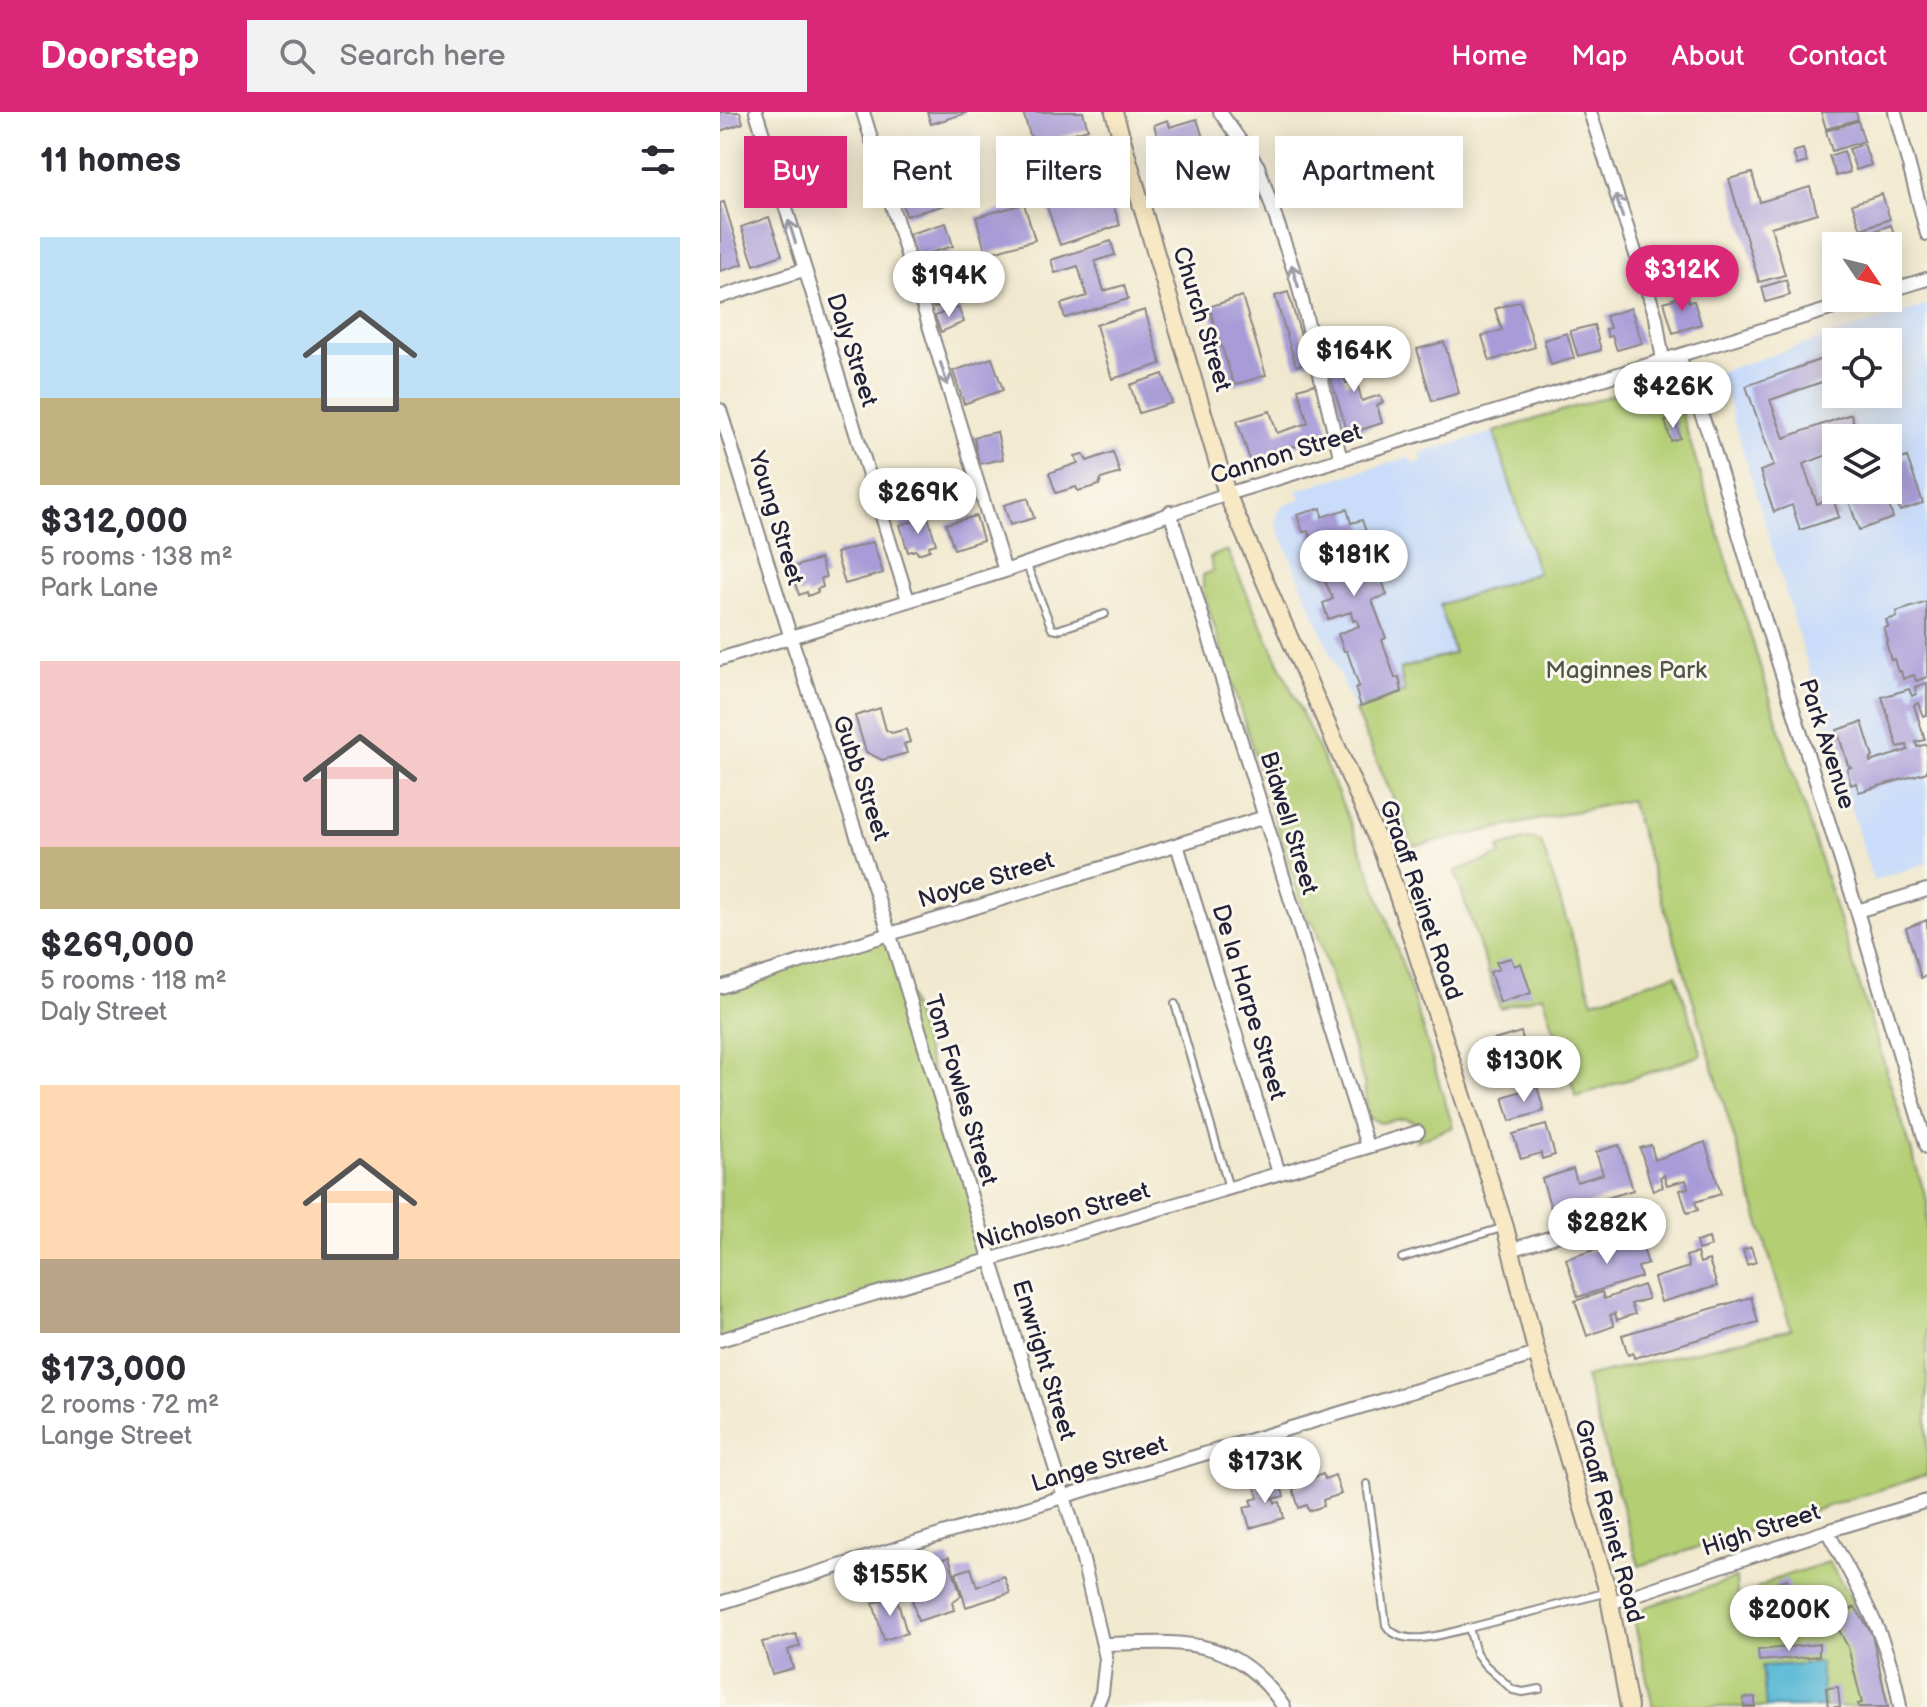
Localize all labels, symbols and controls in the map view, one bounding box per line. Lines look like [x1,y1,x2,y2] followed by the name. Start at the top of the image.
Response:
[247,20,807,92] search box
[40,34,199,79] text: Doorstep
[275,34,319,78] icon: search
[339,38,506,74] text: Search here
[1451,40,1527,73] text: Home
[1571,40,1628,73] text: Map
[1672,40,1744,73] text: About
[1788,40,1887,73] text: Contact
[744,136,847,208] chip: Buy
[863,136,980,208] chip: Rent
[996,136,1130,208] chip: Filters
[1146,136,1259,208] chip: New
[1275,136,1463,208] chip: Apartment
[636,138,680,182] icon: filters
[40,140,181,181] text: 11 homes
[1611,193,1626,219] one-way arrow
[784,220,799,246] one-way arrow
[1822,232,1902,312] north arrow
[1822,232,1902,504] map controls
[1166,243,1238,395] street label: Church Street
[1626,245,1738,313] pin: $312K
[893,251,1005,319] pin: $194K
[1644,255,1720,286] text: $312K
[911,261,987,292] text: $194K
[1287,264,1301,289] one-way arrow
[288,289,432,433] icon: home
[820,290,884,411] street label: Daly Street
[1298,326,1410,394] pin: $164K
[1822,328,1902,408] button: locate
[1316,336,1392,367] text: $164K
[937,361,952,386] one-way arrow
[1617,362,1729,430] pin: $426K
[1632,372,1714,403] text: $426K
[1207,417,1366,491] street label: Cannon Street
[1822,424,1902,504] button: layers
[742,447,810,589] street label: Young Street
[862,468,974,536] pin: $269K
[877,478,959,509] text: $269K
[40,501,188,542] text: $312,000
[1298,530,1410,598] pin: $181K
[1318,540,1390,571] text: $181K
[40,542,233,573] text: 5 rooms · 138 m²
[40,573,158,604] text: Park Lane
[1545,656,1707,685] park label: Maginnes Park
[1792,675,1862,813] street label: Park Avenue
[826,712,896,845] street label: Gubb Street
[288,713,432,857] icon: home
[1254,748,1325,898] street label: Bidwell Street
[1373,796,1469,1004] street label: Graaff Reinet Road
[915,845,1058,914] street label: Noyce Street
[1205,901,1293,1104] street label: De la Harpe Street
[40,925,194,966] text: $269,000
[40,966,227,997] text: 5 rooms · 118 m²
[918,991,1004,1190] street label: Tom Fowles Street
[40,997,167,1028] text: Daly Street
[1468,1036,1580,1104] pin: $130K
[1485,1046,1563,1077] text: $130K
[288,1137,432,1281] icon: home
[973,1176,1154,1256] street label: Nicholson Street
[1551,1198,1663,1266] pin: $282K
[1566,1208,1648,1239] text: $282K
[1006,1276,1082,1444] street label: Enwright Street
[40,1349,186,1390] text: $173,000
[40,1390,219,1421] text: 2 rooms · 72 m²
[1568,1416,1650,1626] street label: Graaff Reinet Road
[40,1421,192,1452] text: Lange Street
[1028,1429,1171,1498] street label: Lange Street
[1209,1437,1321,1505] pin: $173K
[1227,1447,1303,1478] text: $173K
[1698,1497,1824,1563] street label: High Street
[834,1550,946,1618] pin: $155K
[852,1560,928,1591] text: $155K
[1733,1585,1845,1653] pin: $200K
[1748,1595,1830,1626] text: $200K

